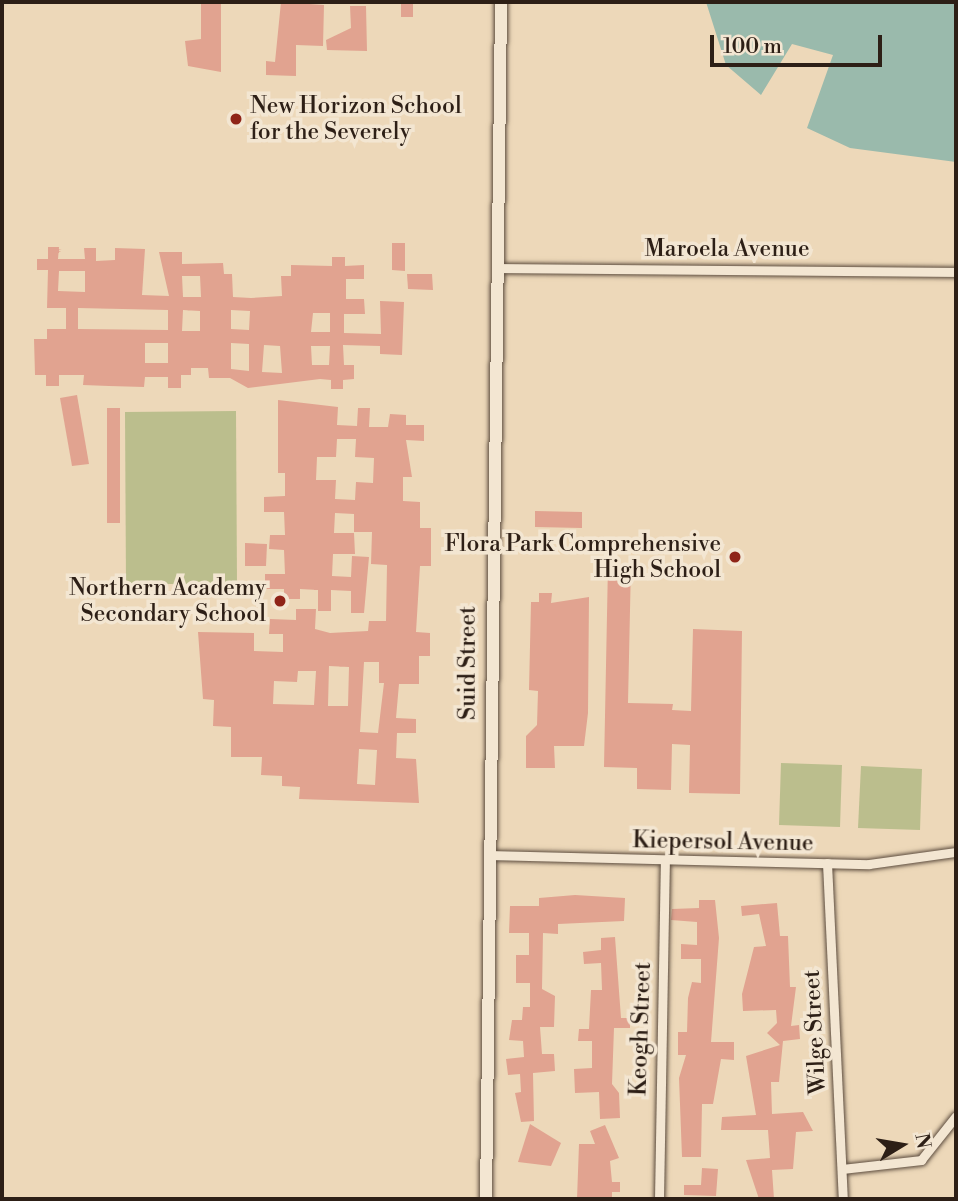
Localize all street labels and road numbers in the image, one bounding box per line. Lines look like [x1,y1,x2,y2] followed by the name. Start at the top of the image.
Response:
[644,235,810,263] street label: Maroela Avenue
[454,606,482,720] street label: Suid Street
[632,827,814,857] street label: Kiepersol Avenue
[625,962,657,1096] street label: Keogh Street
[798,969,832,1095] street label: Wilge Street

